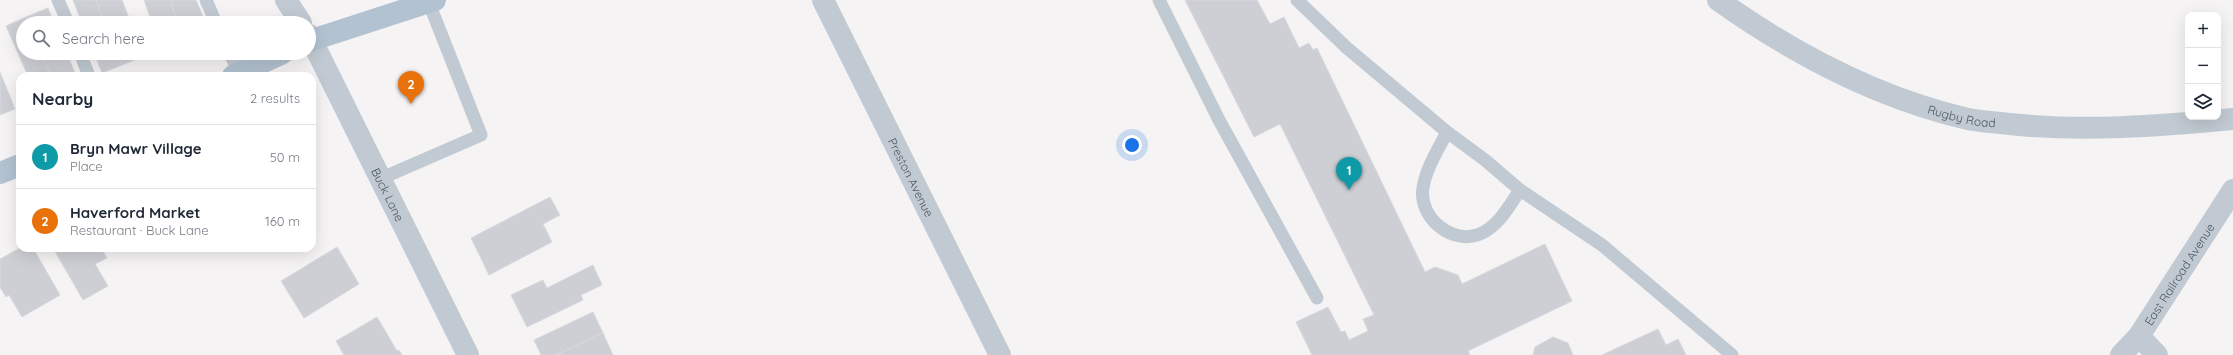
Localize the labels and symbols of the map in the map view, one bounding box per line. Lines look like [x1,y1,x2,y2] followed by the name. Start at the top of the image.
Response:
[398,71,424,104] pin: 2
[1926,101,1996,130] street label: Rugby Road
[885,135,937,219] street label: Preston Avenue
[1122,135,1142,155] your location
[1336,157,1362,190] pin: 1
[369,165,408,224] street label: Buck Lane
[2141,220,2217,328] street label: East Railroad Avenue

